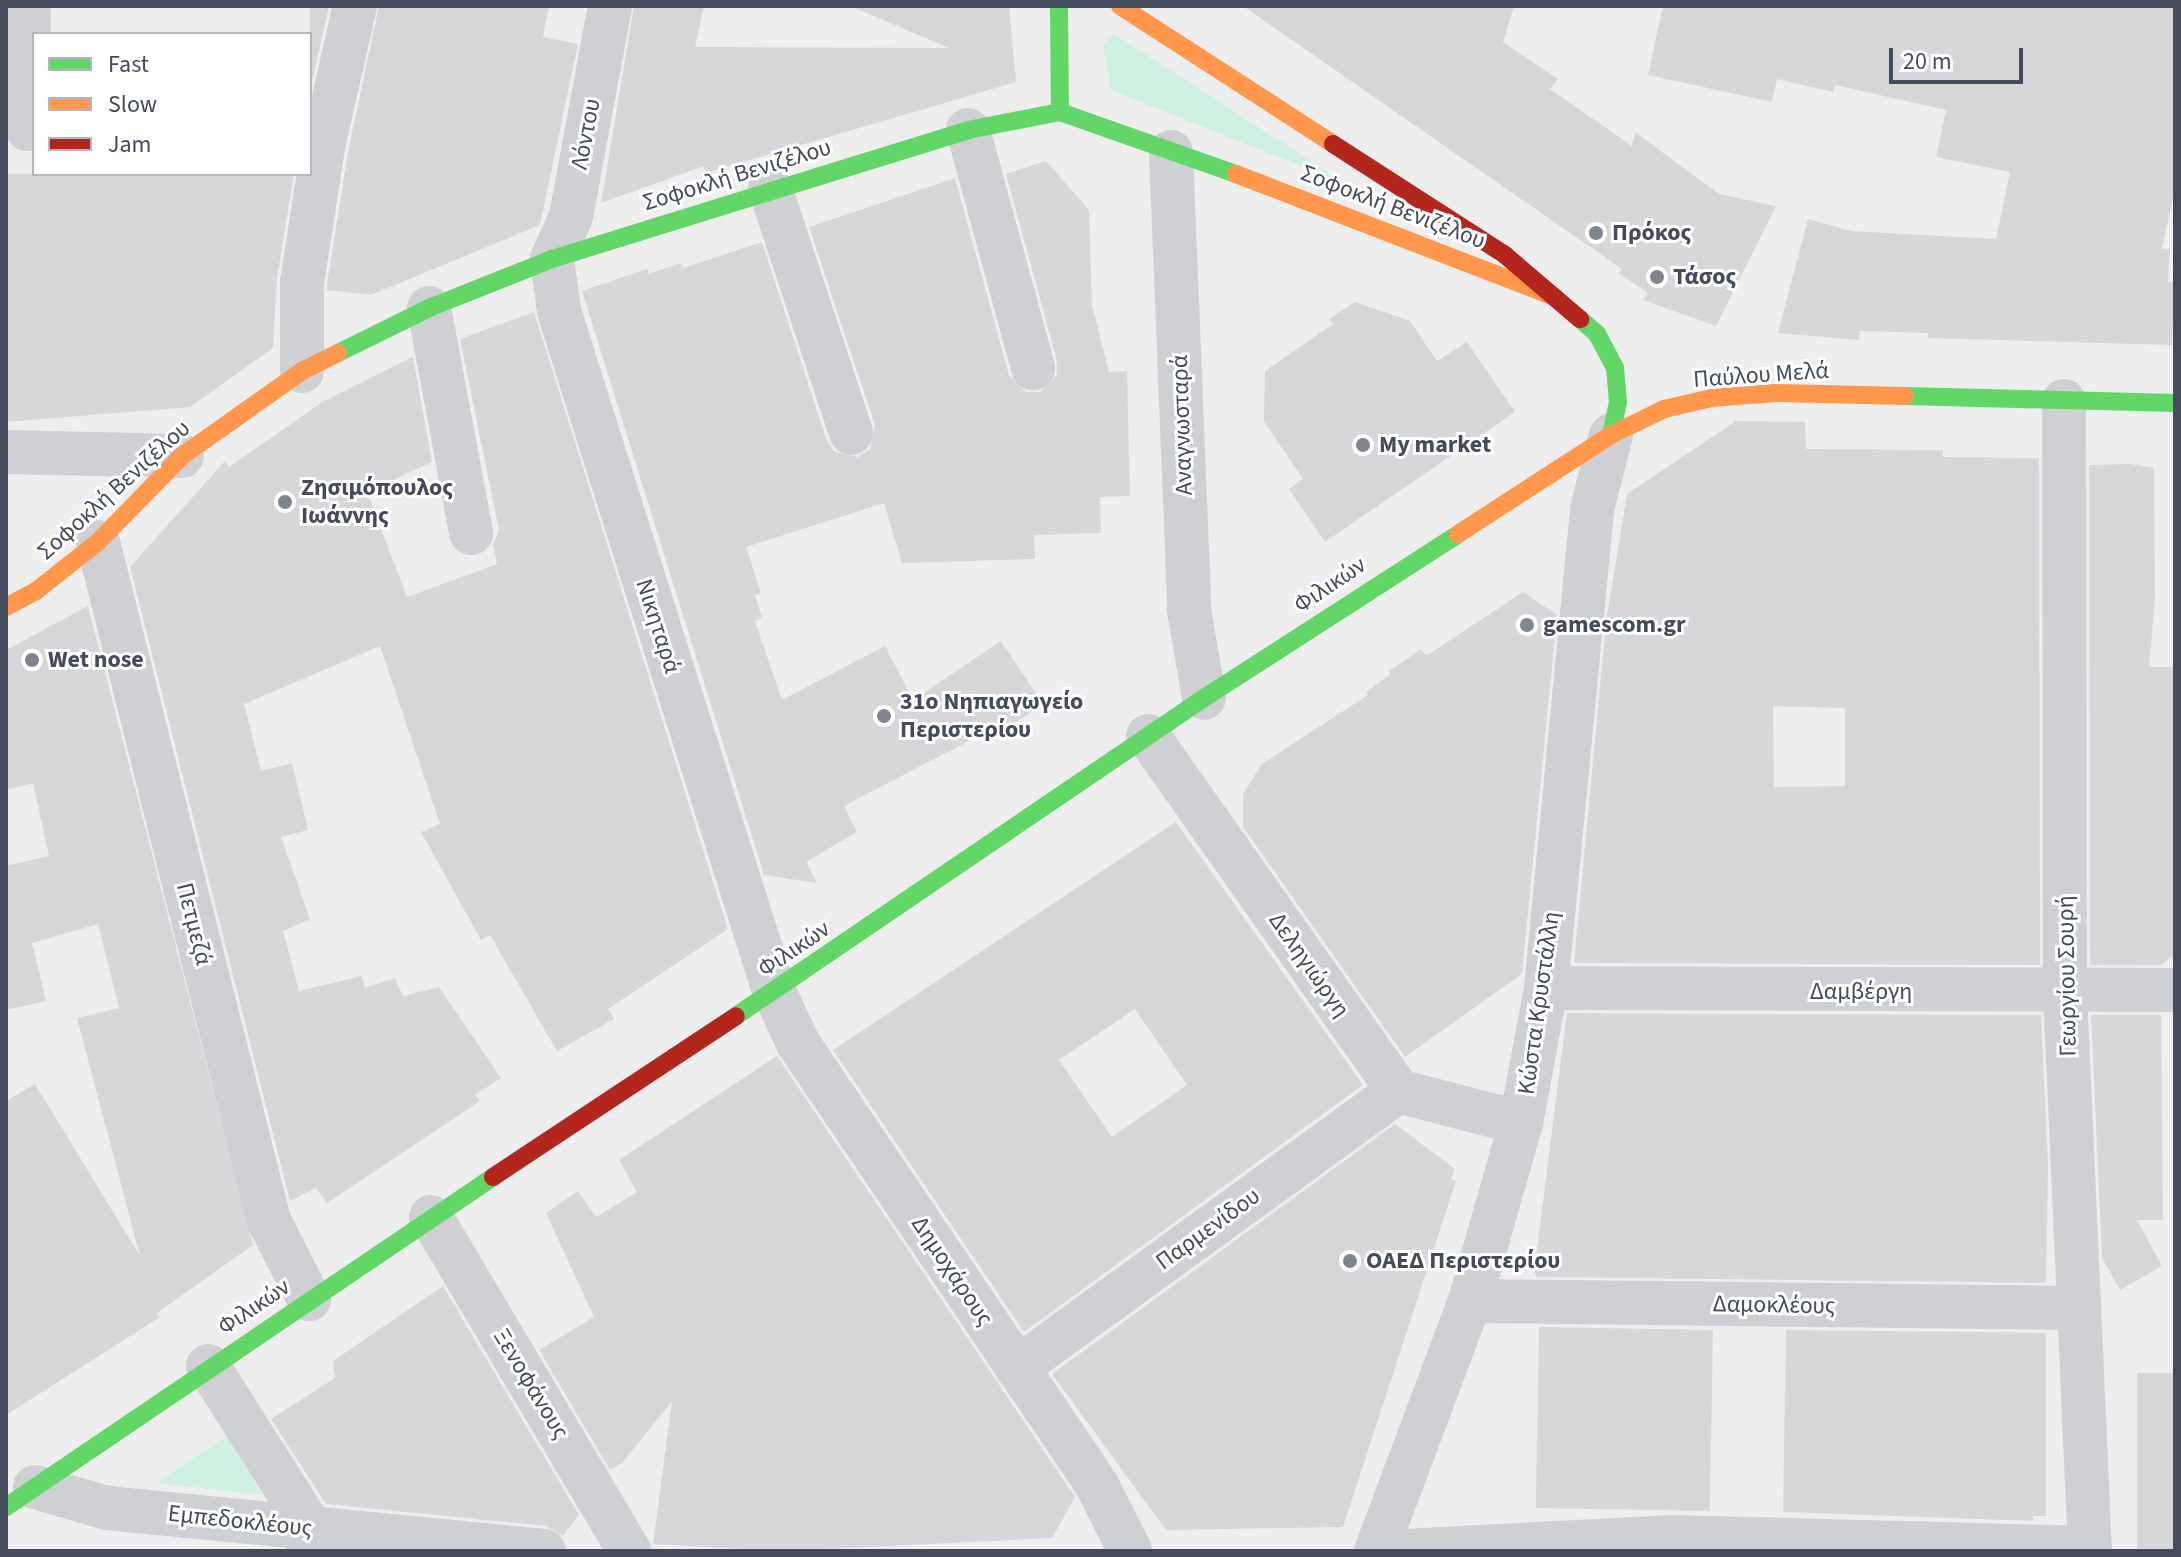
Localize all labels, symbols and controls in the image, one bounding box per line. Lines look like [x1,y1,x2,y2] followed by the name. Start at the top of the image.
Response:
[32,32,312,176] legend
[1893,32,2027,82] scale bar
[1903,44,1952,79] text: 20 m
[108,47,149,82] text: Fast
[108,87,157,122] text: Slow
[565,96,607,172] street label: Λόντου
[108,127,152,162] text: Jam
[639,133,835,217] street label: Σοφοκλή Βενιζέλου
[1297,159,1489,255] street label: Σοφοκλή Βενιζέλου
[1612,219,1691,247] place label: Πρόκος
[1587,224,1605,242] marker: Πρόκος
[1673,263,1736,291] place label: Τάσος
[1648,268,1666,286] marker: Τάσος
[1165,354,1199,496] street label: Αναγνωσταρά
[1692,356,1830,394] street label: Παύλου Μελά
[32,414,196,566] street label: Σοφοκλή Βενιζέλου
[1379,431,1491,459] place label: My market
[1354,436,1372,454] marker: My market
[301,474,453,530] place label: Ζησιμόπουλος Ιωάννης
[276,493,294,511] marker: Ζησιμόπουλος Ιωάννης
[1288,550,1372,620] street label: Φιλικών
[629,575,687,677] street label: Νικηταρά
[1543,611,1686,639] place label: gamescom.gr
[1518,616,1536,634] marker: gamescom.gr
[48,646,144,674] place label: Wet nose
[23,651,41,669] marker: Wet nose
[900,688,1083,744] place label: 31ο Νηπιαγωγείο Περιστερίου
[875,707,893,725] marker: 31ο Νηπιαγωγείο Περιστερίου
[170,880,218,968] street label: Πετμεζά
[2051,895,2083,1057] street label: Γεωργίου Σουρή
[1262,907,1356,1023] street label: Δεληγιώργη
[1512,910,1566,1096] street label: Κώστα Κρυστάλλη
[752,914,836,984] street label: Φιλικών
[1810,978,1912,1006] street label: Δαμβέργη
[1150,1182,1266,1276] street label: Παρμενίδου
[905,1211,999,1331] street label: Δημοχάρους
[1366,1247,1560,1275] place label: ΟΑΕΔ Περιστερίου
[1341,1252,1359,1270] marker: ΟΑΕΔ Περιστερίου
[212,1272,296,1342] street label: Φιλικών
[1712,1290,1836,1320] street label: Δαμοκλέους
[487,1324,575,1444] street label: Ξενοφάνους
[166,1499,314,1543] street label: Εμπεδοκλέους

